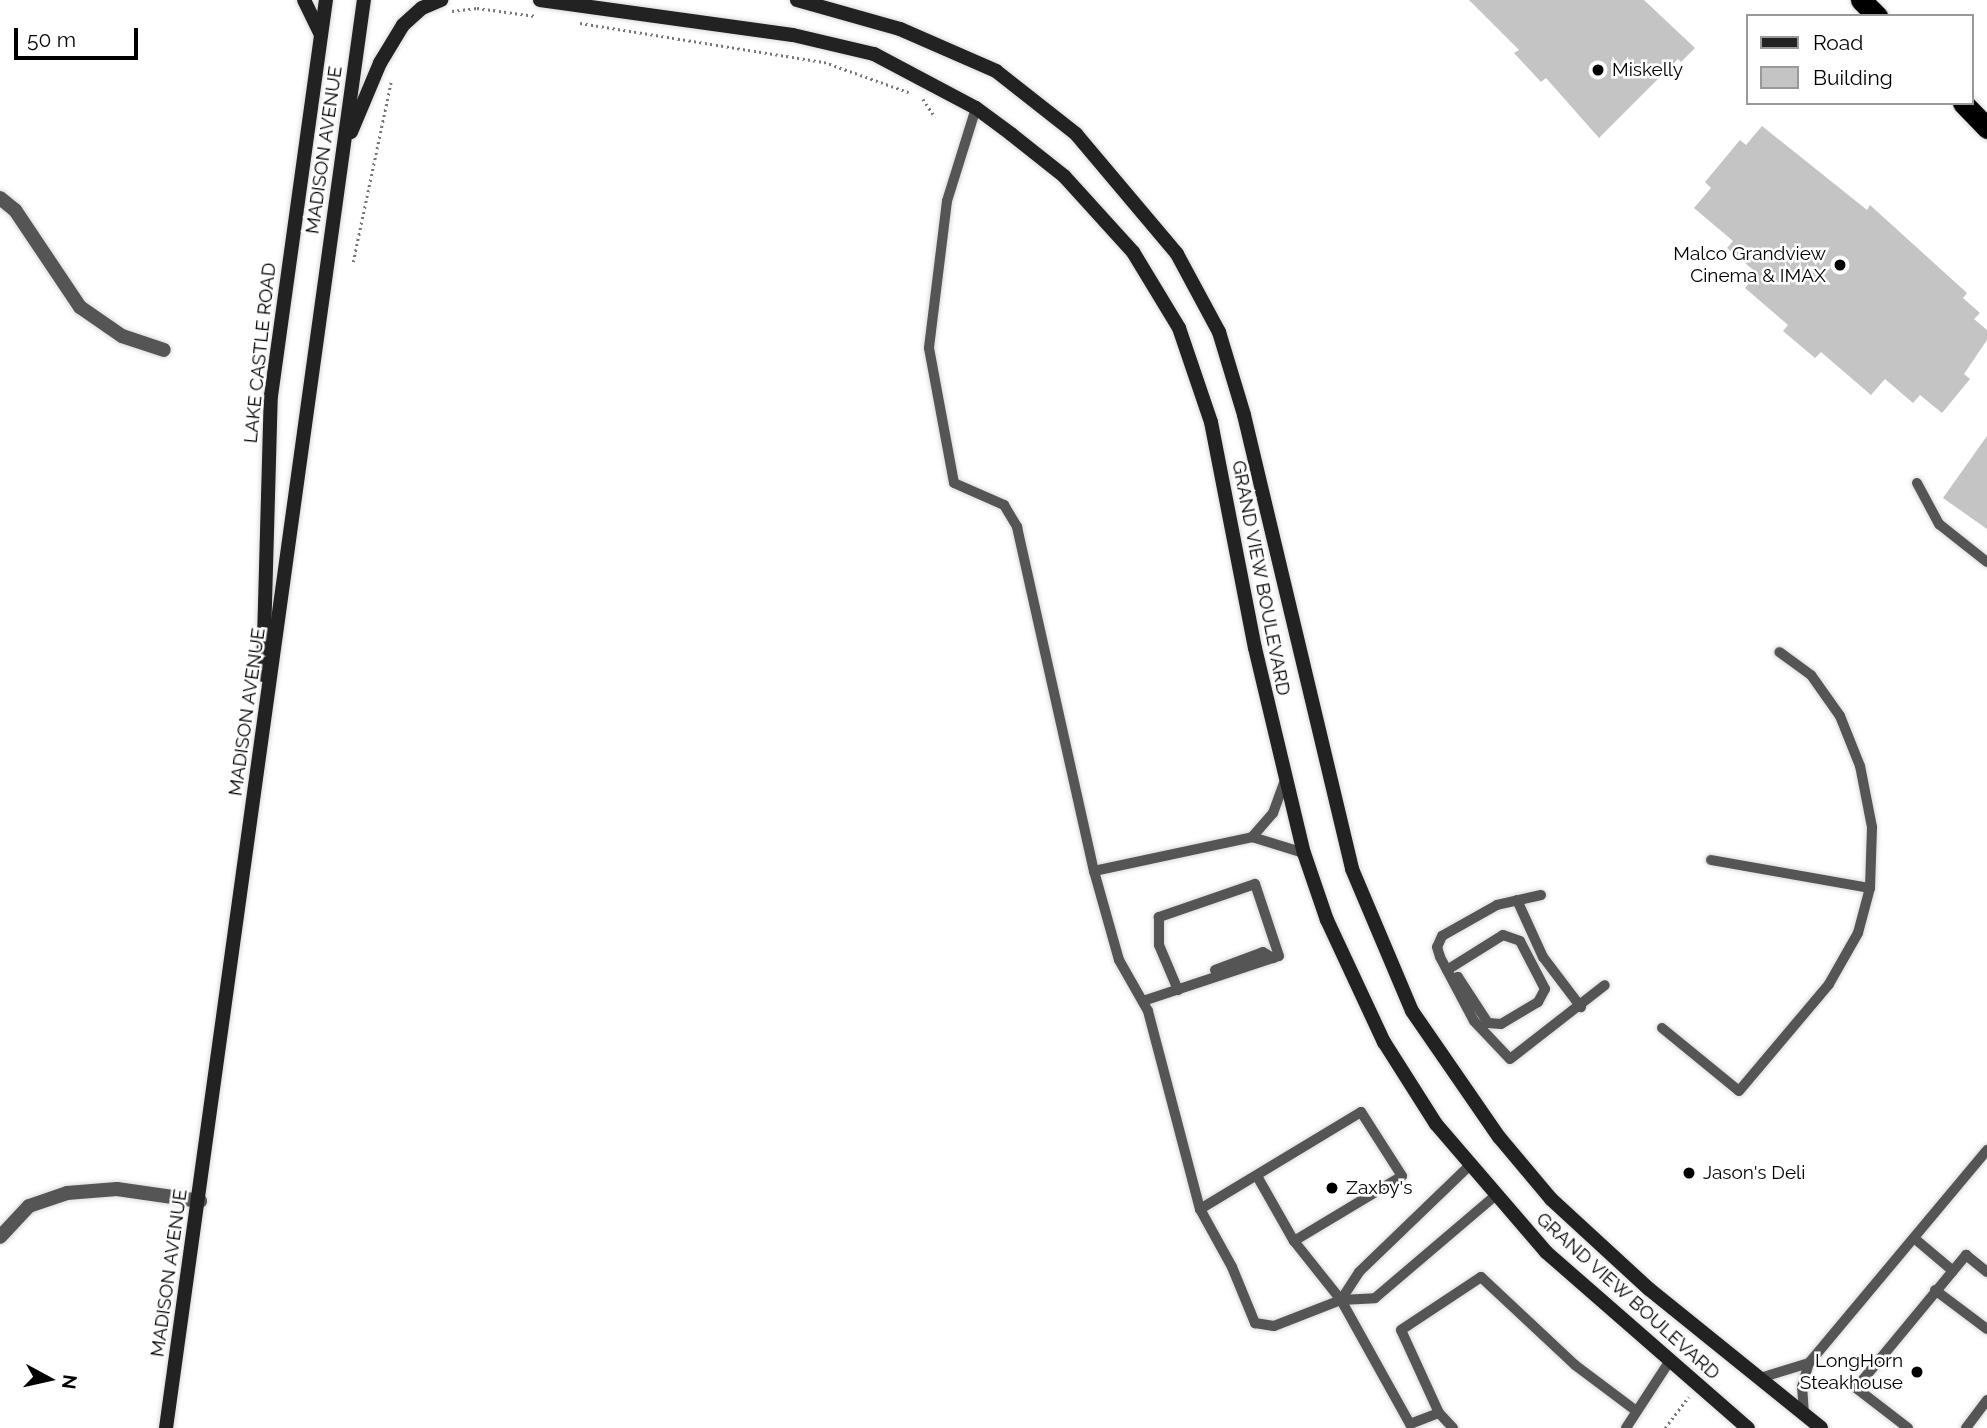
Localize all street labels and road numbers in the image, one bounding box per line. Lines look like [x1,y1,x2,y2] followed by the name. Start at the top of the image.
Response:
[301,64,347,236] street label: MADISON AVENUE
[239,262,281,444] street label: LAKE CASTLE ROAD
[1227,458,1295,698] street label: GRAND VIEW BOULEVARD
[224,626,270,798] street label: MADISON AVENUE
[146,1187,192,1359] street label: MADISON AVENUE
[1531,1207,1725,1385] street label: GRAND VIEW BOULEVARD

